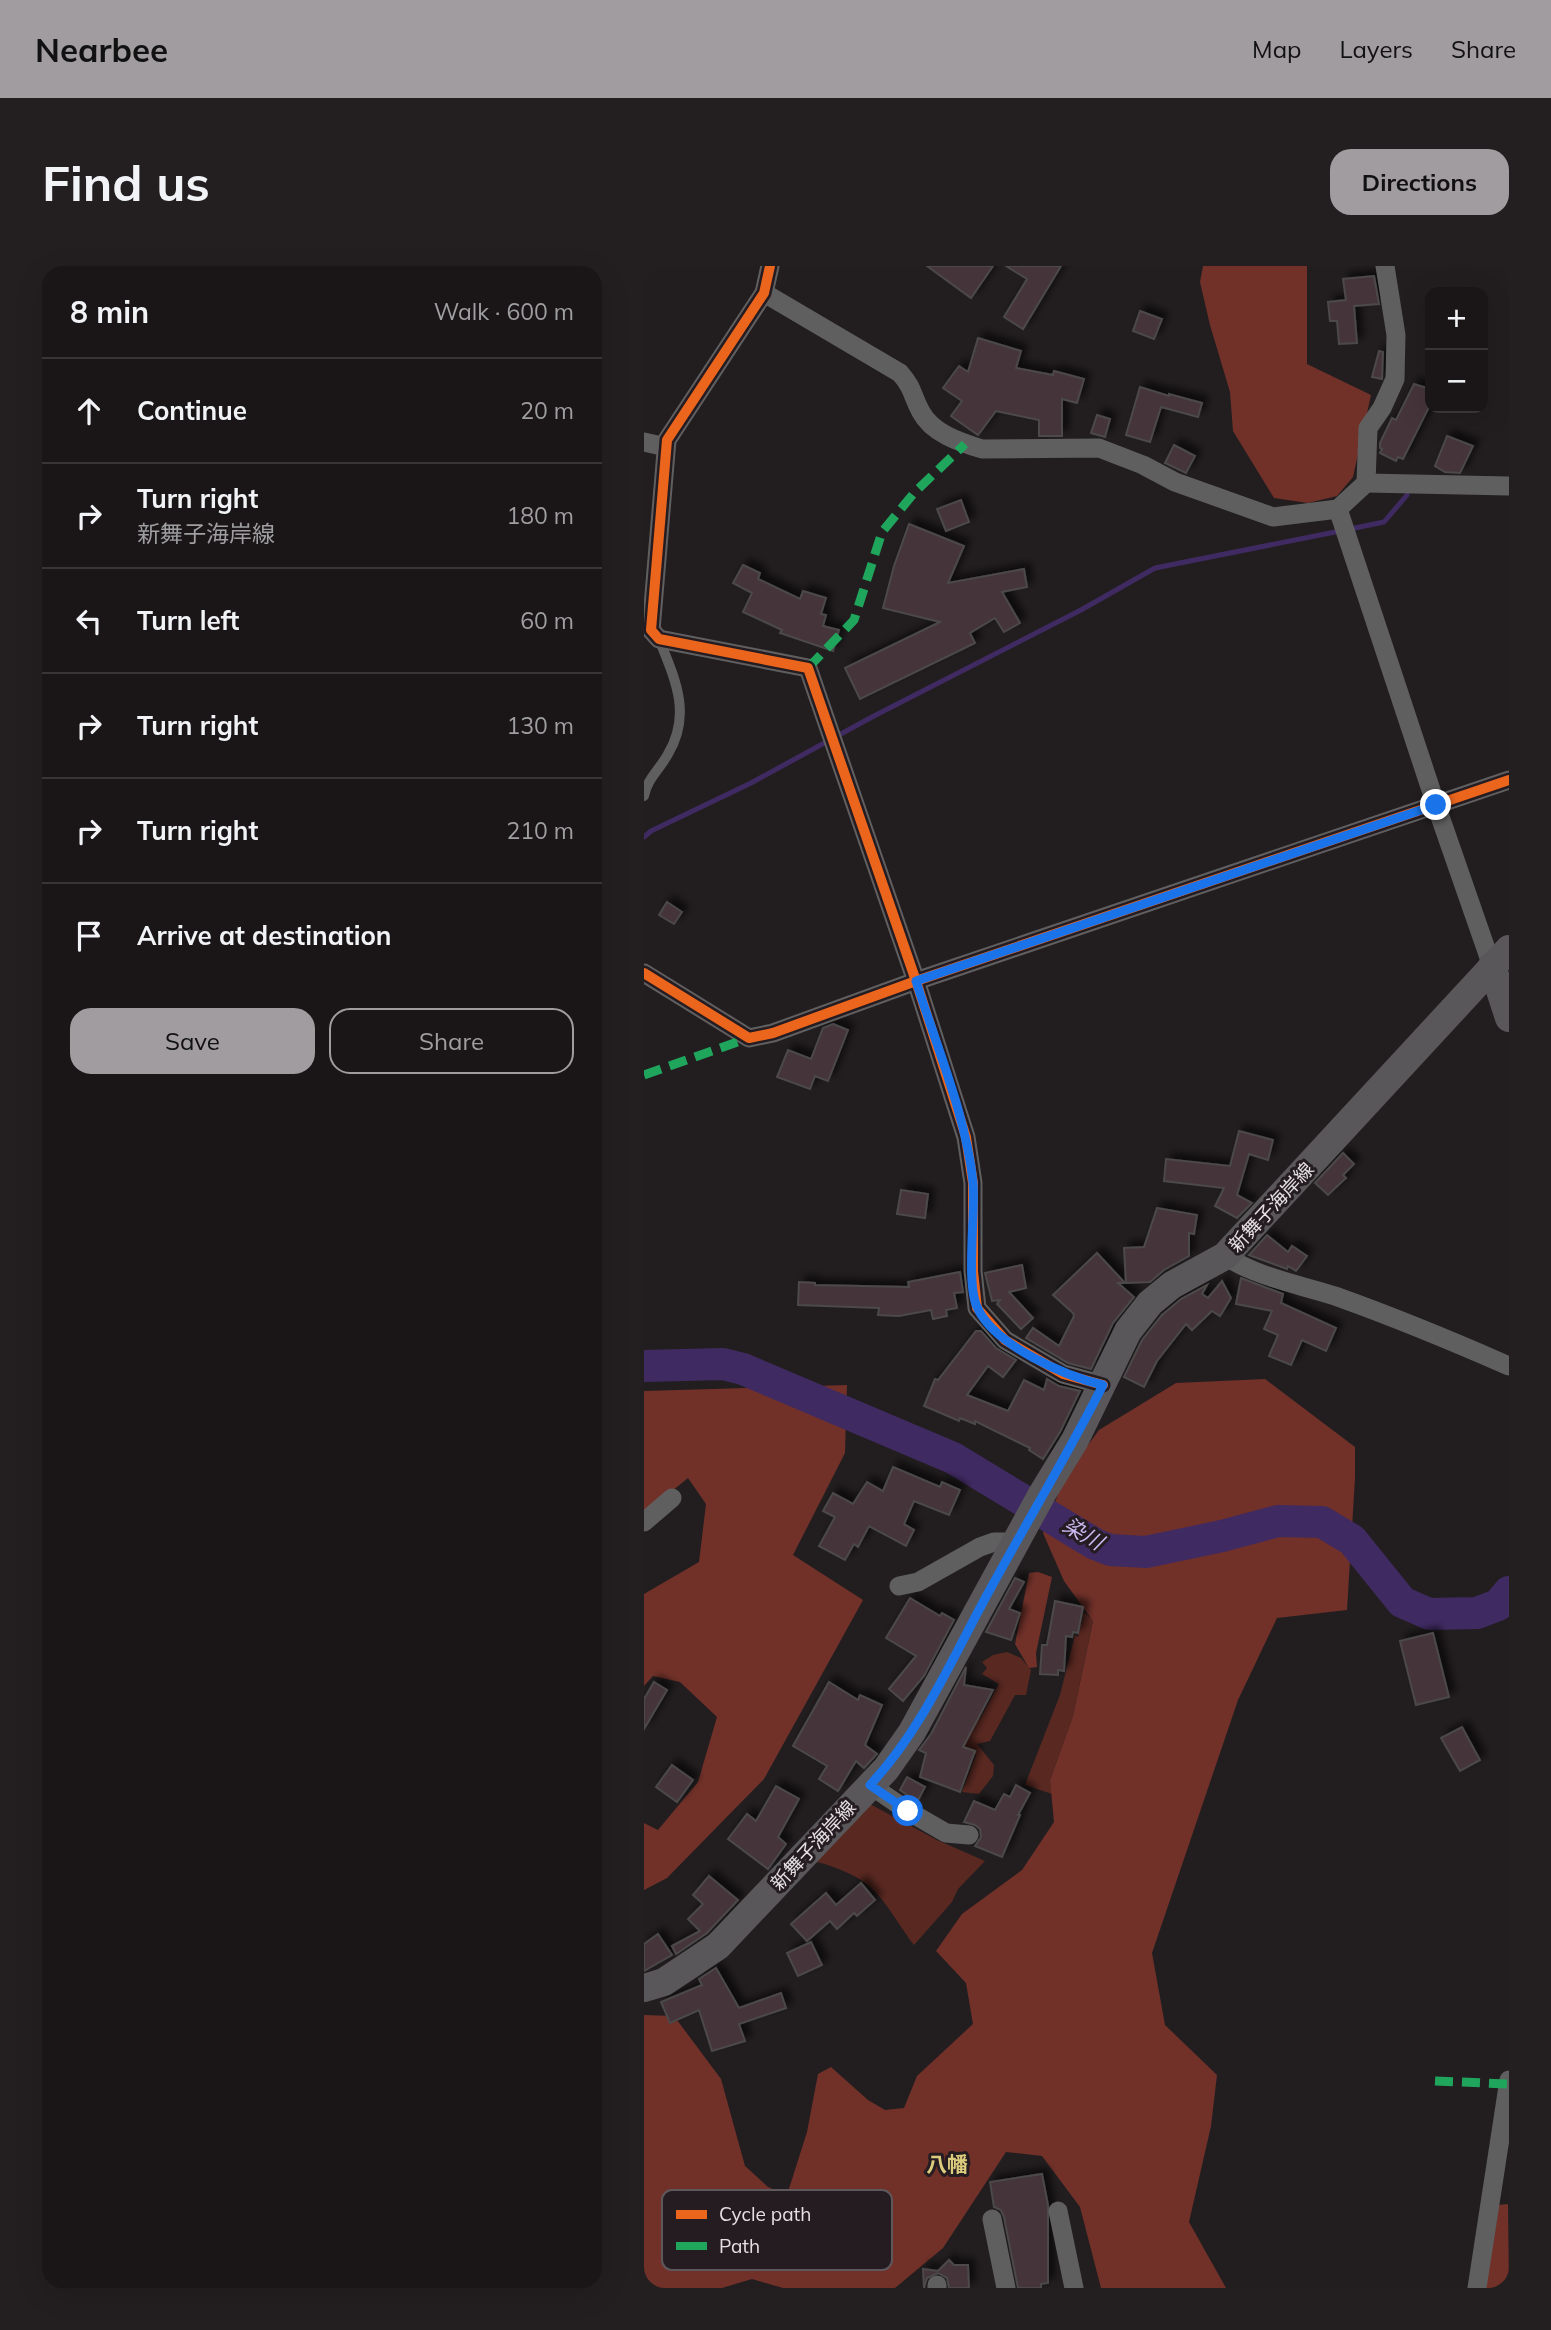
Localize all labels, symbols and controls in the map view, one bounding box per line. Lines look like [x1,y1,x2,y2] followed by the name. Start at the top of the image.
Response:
[35,29,168,70] text: Nearbee
[1252,34,1301,64] text: Map
[1339,34,1413,64] text: Layers
[1451,34,1516,64] text: Share
[1330,149,1509,215] button: Directions
[42,152,210,213] text: Find us
[1425,287,1488,413] map controls
[1425,287,1488,350] button: +
[70,293,149,331] text: 8 min
[434,297,574,326] text: Walk · 600 m
[1425,350,1488,413] button: −
[70,392,108,430] icon: ahead
[137,394,247,427] text: Continue
[520,396,574,425] text: 20 m
[137,482,258,515] text: Turn right
[70,497,108,535] icon: right
[506,501,574,530] text: 180 m
[137,519,275,548] text: 新舞子海岸線
[70,602,108,640] icon: left
[137,604,239,637] text: Turn left
[520,606,574,635] text: 60 m
[70,707,108,745] icon: right
[137,709,258,742] text: Turn right
[506,711,574,740] text: 130 m
[1420,789,1451,820] route end
[70,812,108,850] icon: right
[137,814,258,847] text: Turn right
[506,816,574,845] text: 210 m
[70,917,108,955] icon: arrive
[137,919,392,952] text: Arrive at destination
[70,1008,315,1074] button: Save
[329,1008,574,1074] button: Share
[1223,1157,1319,1257] street label: 新舞子海岸線
[1059,1511,1110,1556] water label: 染川
[765,1795,861,1895] street label: 新舞子海岸線
[892,1795,923,1826] route start
[926,2151,968,2177] district label: 八幡
[662,2190,892,2270] legend
[719,2202,811,2226] text: Cycle path
[719,2234,760,2258] text: Path

